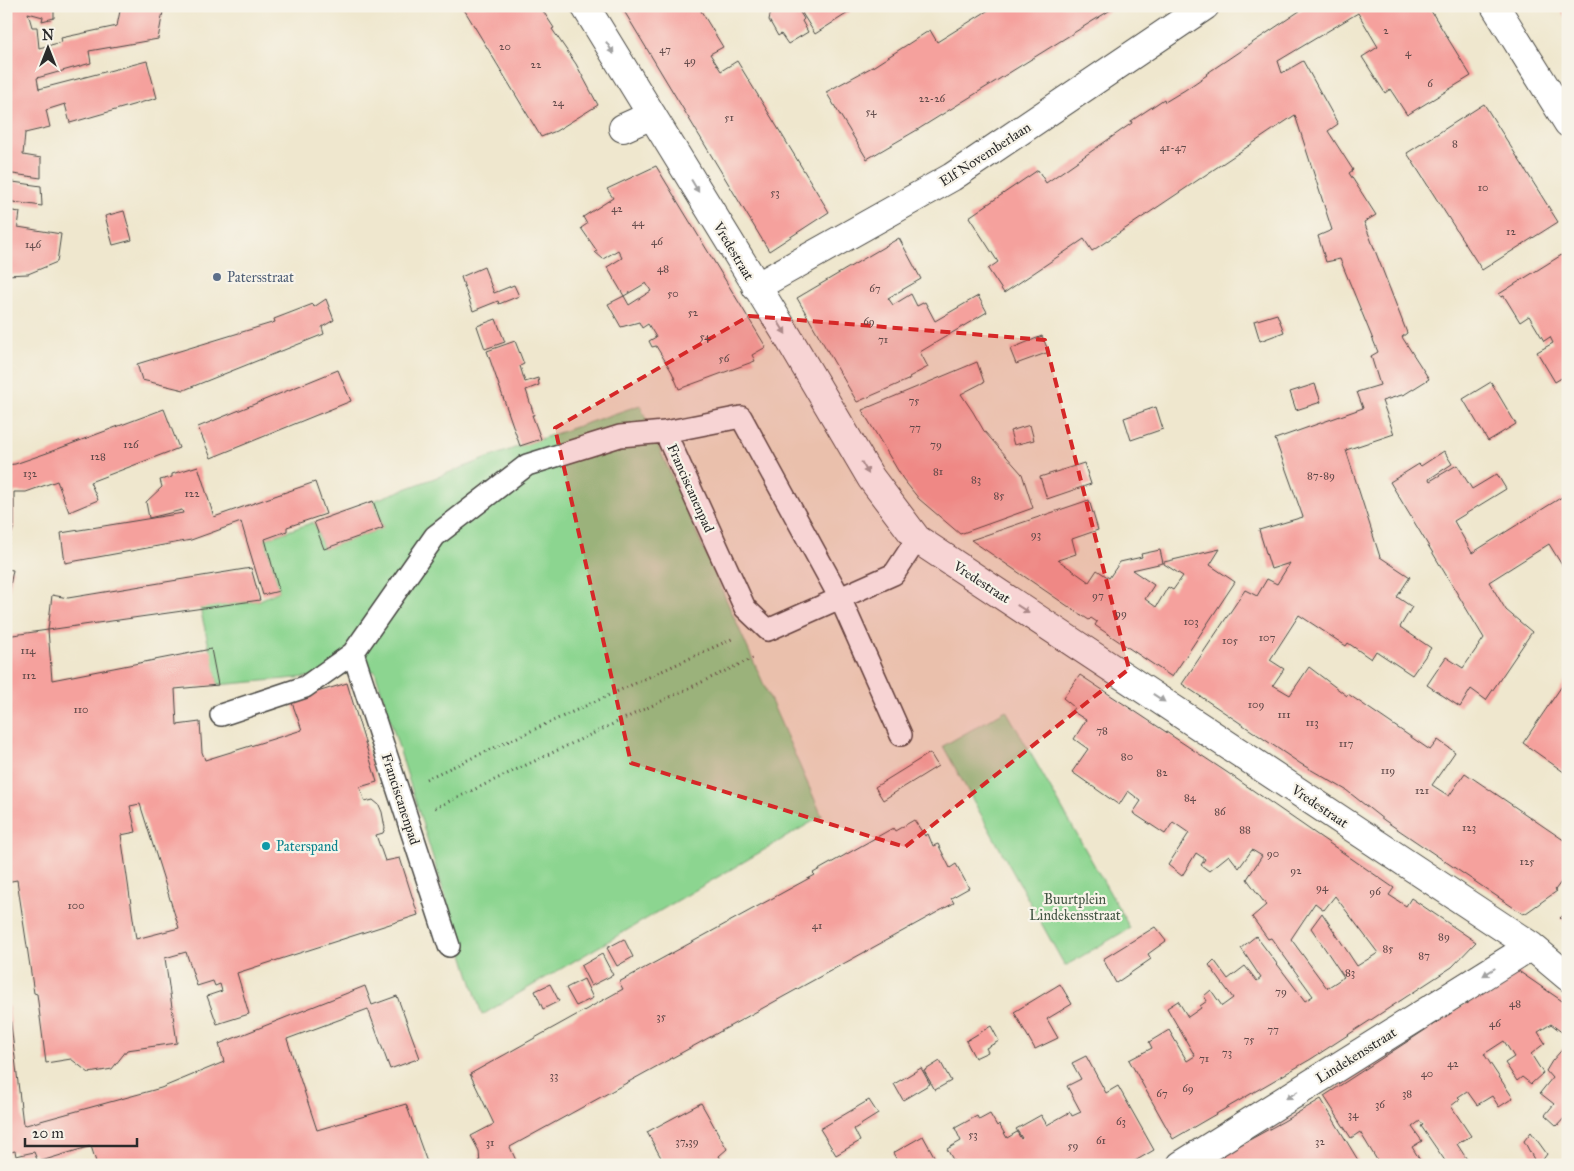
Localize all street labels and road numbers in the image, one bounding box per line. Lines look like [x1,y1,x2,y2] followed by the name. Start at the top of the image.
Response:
[936,118,1034,190] street label: Elf Novemberlaan
[709,218,758,283] street label: Vredestraat
[663,441,718,535] street label: Franciscanenpad
[949,557,1014,607] street label: Vredestraat
[378,751,423,847] street label: Franciscanenpad
[1287,781,1351,832] street label: Vredestraat
[1313,1024,1400,1087] street label: Lindekensstraat

